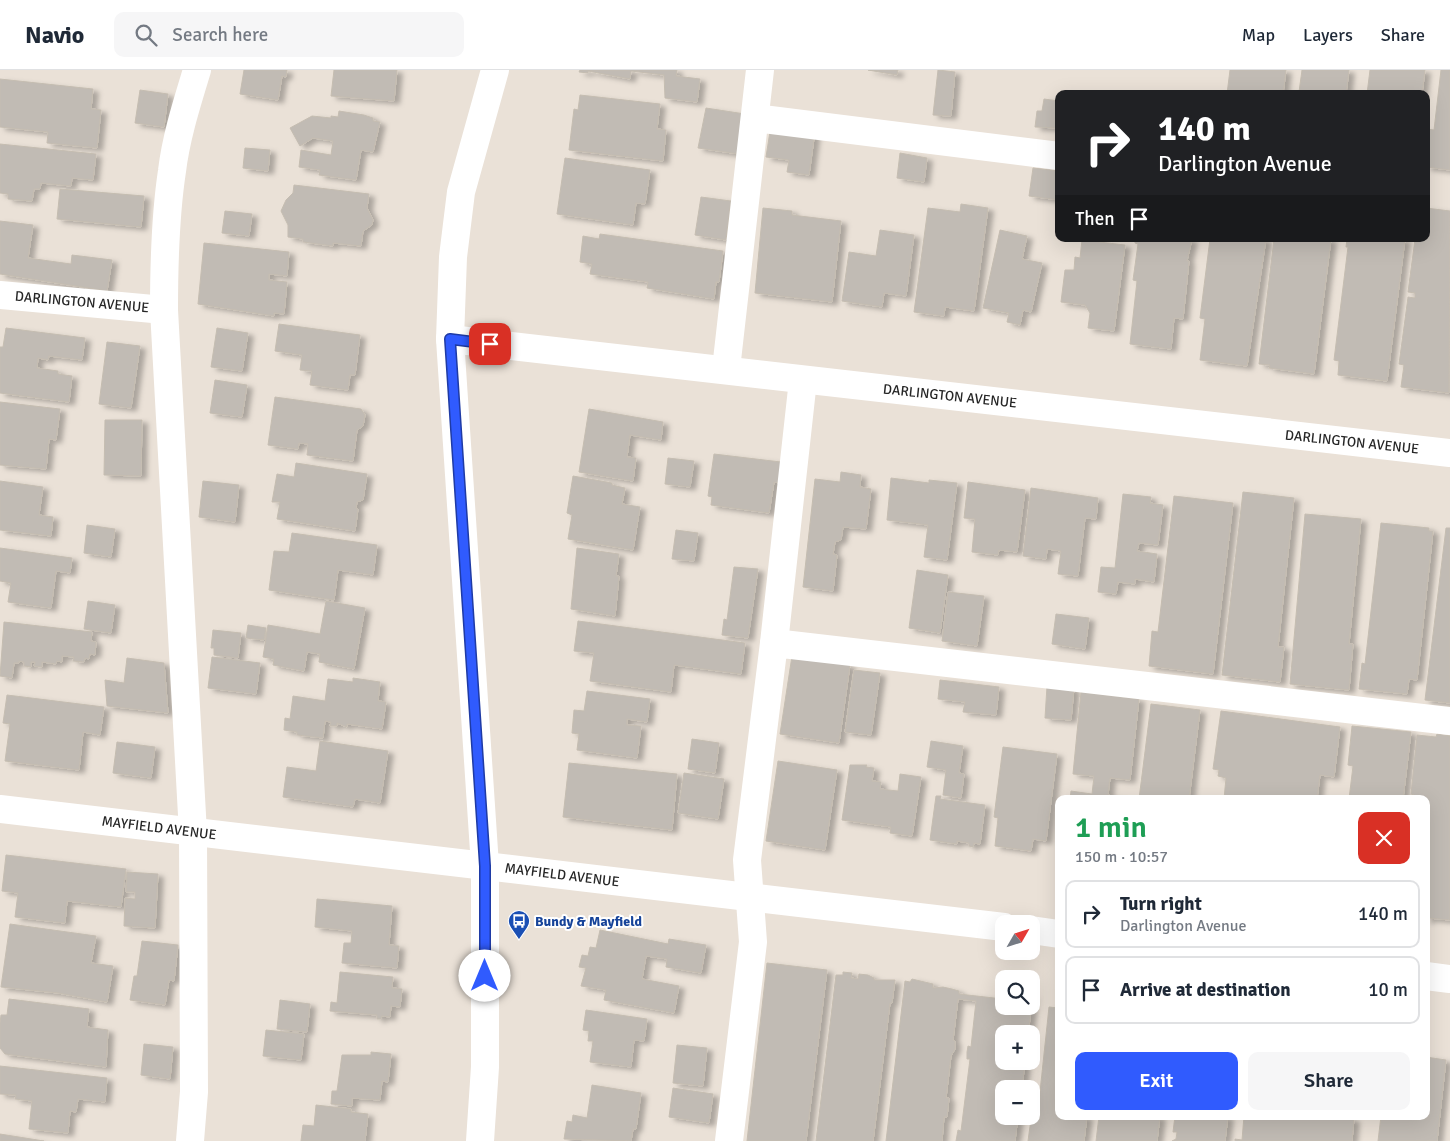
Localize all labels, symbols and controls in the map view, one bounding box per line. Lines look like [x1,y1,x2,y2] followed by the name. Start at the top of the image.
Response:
[114,12,464,57] search box
[25,20,84,50] text: Navio
[132,21,160,49] icon: search
[172,23,268,47] text: Search here
[1242,24,1275,46] text: Map
[1303,24,1353,46] text: Layers
[1381,24,1425,46] text: Share
[1158,107,1251,150] text: 140 m
[1075,110,1140,175] icon: right
[1158,150,1332,177] text: Darlington Avenue
[1125,205,1153,233] icon: arrive
[1075,207,1115,231] text: Then
[14,288,150,316] street label: DARLINGTON AVENUE
[469,323,511,365] pin
[476,330,504,358] icon: arrive
[882,381,1018,411] street label: DARLINGTON AVENUE
[1284,427,1420,457] street label: DARLINGTON AVENUE
[1075,809,1147,846] text: 1 min
[1358,812,1410,864] button: close
[101,813,217,843] street label: MAYFIELD AVENUE
[1075,847,1168,867] text: 150 m · 10:57
[504,860,620,890] street label: MAYFIELD AVENUE
[1120,892,1202,916] text: Turn right
[1077,900,1105,928] icon: right
[1358,902,1408,926] text: 140 m
[507,909,531,940] bus stop icon: Bundy & Mayfield
[535,913,643,930] place label: Bundy & Mayfield
[995,915,1040,960] north arrow
[995,915,1040,1125] map controls
[1120,916,1246,936] text: Darlington Avenue
[458,949,510,1001] position arrow
[995,970,1040,1015] button: search
[1077,976,1105,1004] icon: arrive
[1120,978,1291,1002] text: Arrive at destination
[1368,978,1408,1002] text: 10 m
[995,1025,1040,1070] button: +
[1075,1052,1238,1110] button: Exit
[1248,1052,1410,1110] button: Share
[995,1080,1040,1125] button: −

